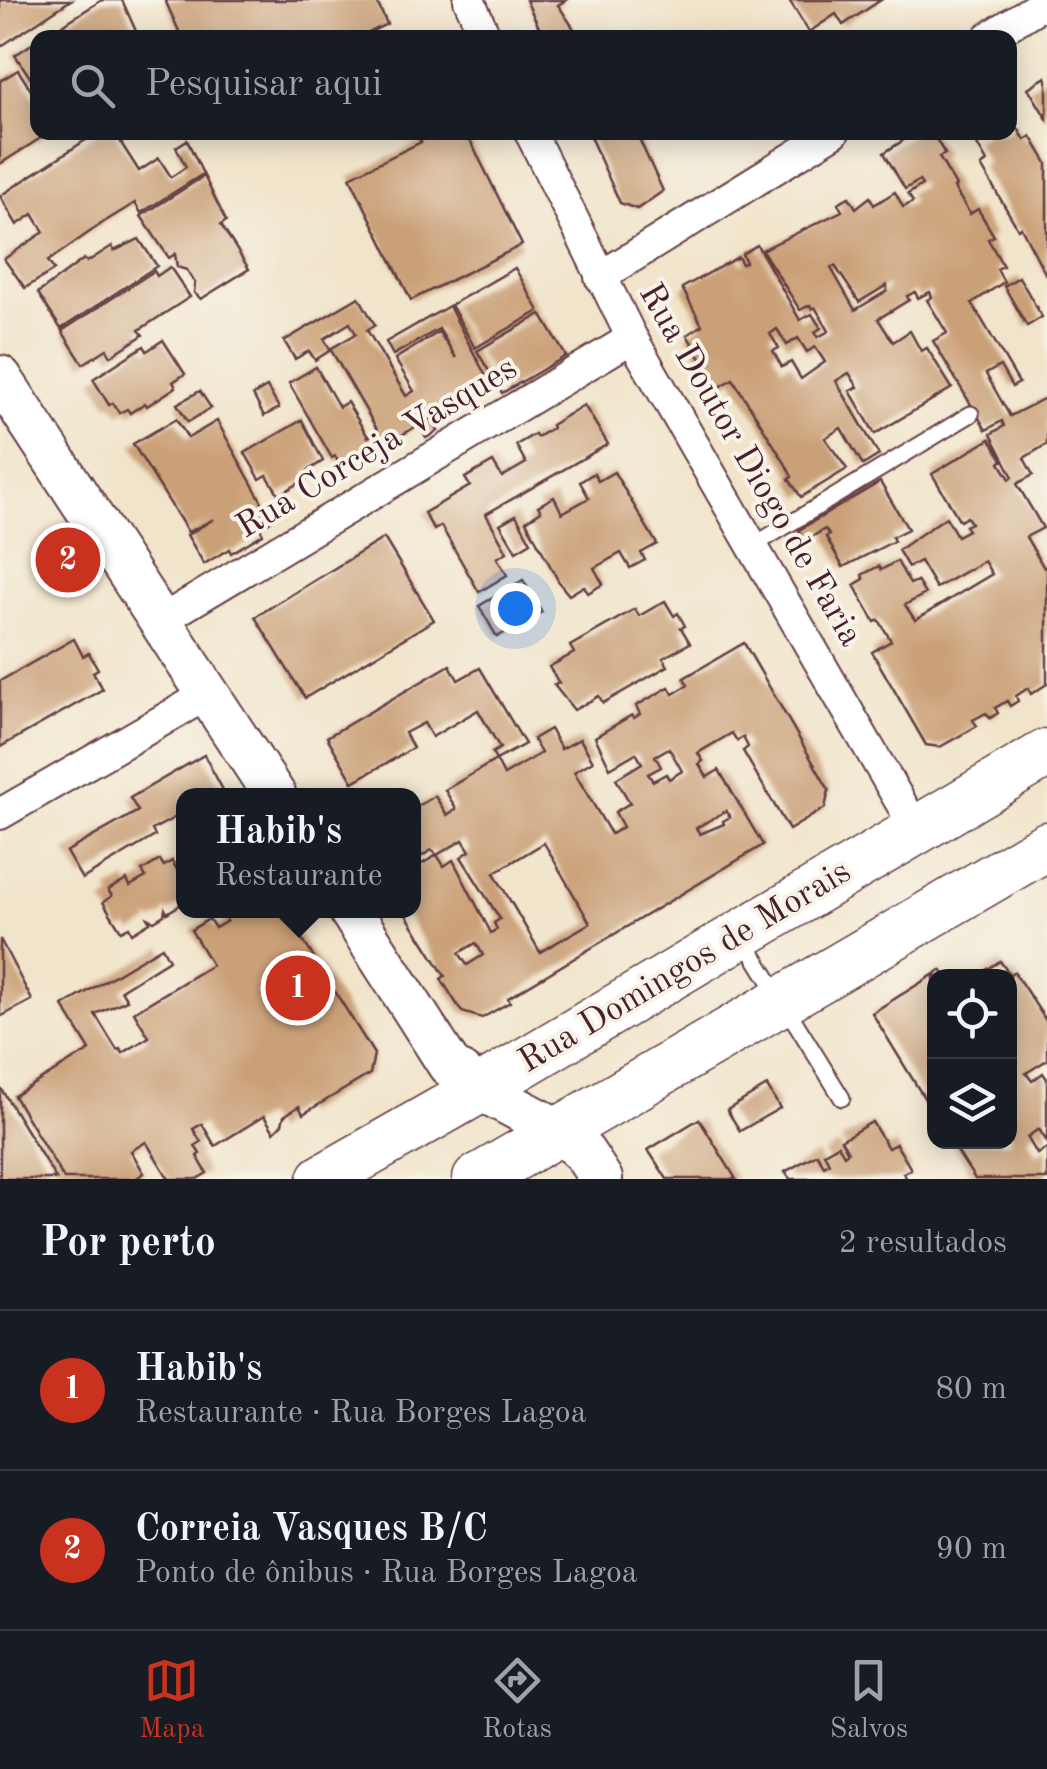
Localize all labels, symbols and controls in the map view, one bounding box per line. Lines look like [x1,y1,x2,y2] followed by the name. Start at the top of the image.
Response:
[30,30,1017,140] search box
[65,58,120,113] icon: search
[145,66,382,104] text: Pesquisar aqui
[632,278,868,652] street label: Rua Doutor Diogo de Faria
[231,351,523,545] street label: Rua Corceja Vasques
[36,522,100,598] pin: 2
[490,583,541,634] your location
[176,788,421,918] popup
[215,814,342,852] text: Habib's
[513,854,857,1080] street label: Rua Domingos de Morais
[215,861,382,893] text: Restaurante
[266,950,330,1026] pin: 1
[927,969,1017,1149] map controls
[927,969,1017,1059] button: locate
[927,1059,1017,1149] button: layers
[40,1223,216,1265] text: Por perto
[839,1228,1007,1260] text: 2 resultados
[135,1351,262,1389] text: Habib's
[63,1374,82,1406] text: 1
[936,1374,1007,1406] text: 80 m
[135,1398,587,1430] text: Restaurante · Rua Borges Lagoa
[135,1511,488,1549] text: Correia Vasques B/C
[63,1534,82,1566] text: 2
[936,1534,1007,1566] text: 90 m
[135,1558,638,1590] text: Ponto de ônibus · Rua Borges Lagoa
[139,1653,205,1748] tab: Mapa
[482,1653,552,1748] tab: Rotas
[830,1653,908,1748] tab: Salvos

